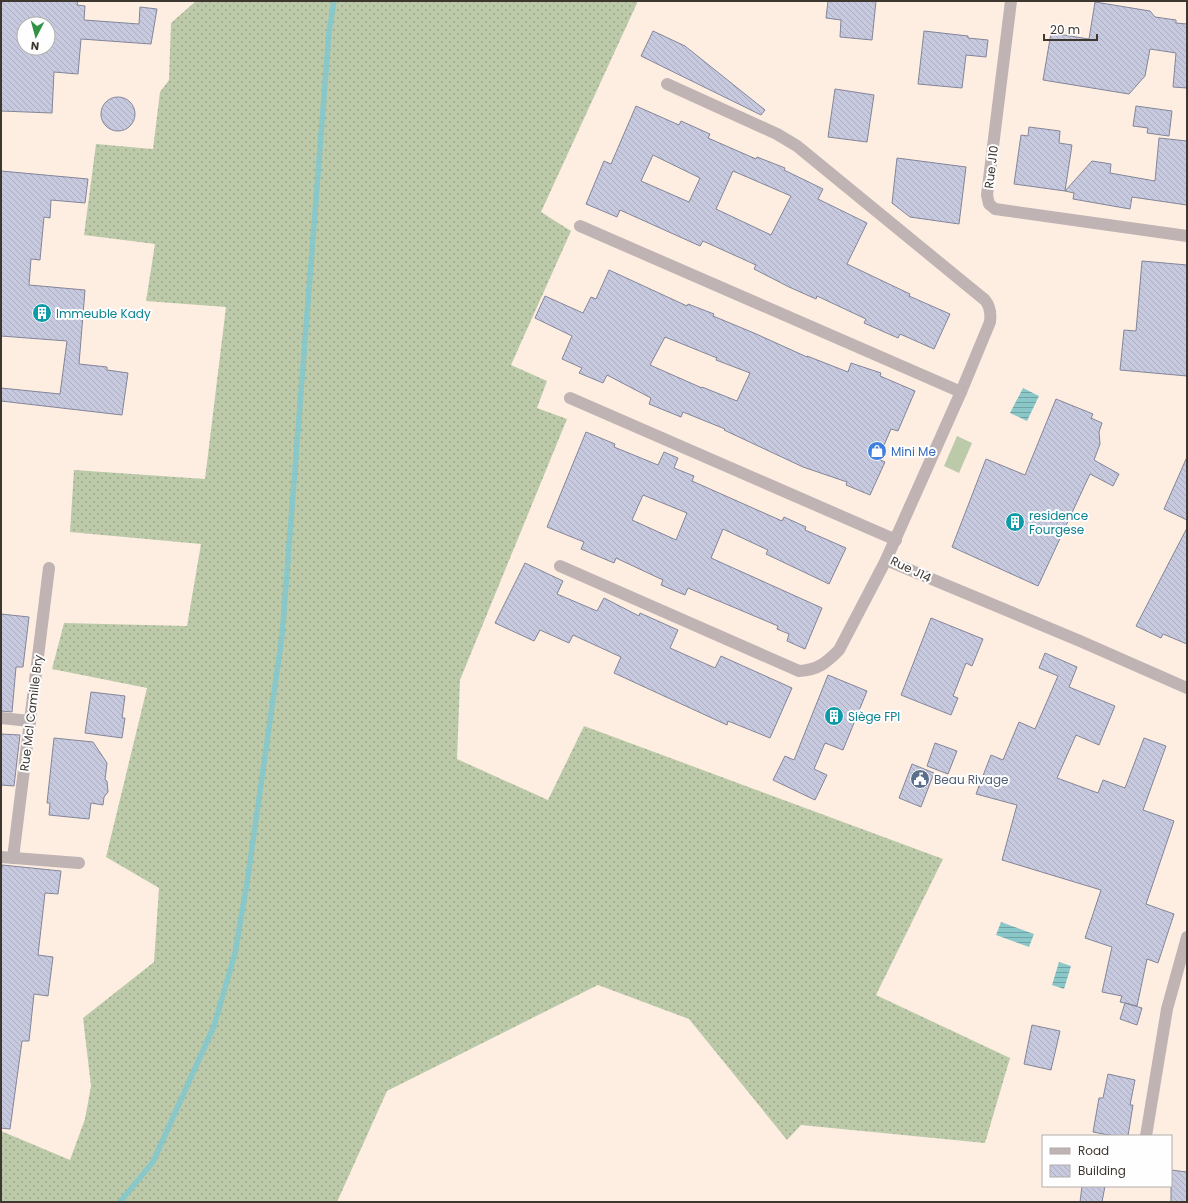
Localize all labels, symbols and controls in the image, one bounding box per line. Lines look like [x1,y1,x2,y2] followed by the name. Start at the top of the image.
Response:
[16,16,56,56] north arrow
[1044,16,1097,42] scale bar
[1050,21,1080,38] text: 20 m
[30,38,40,54] text: N
[980,144,1002,190] street label: Rue J10
[31,302,53,324] building icon: Immeuble Kady
[56,305,151,322] place label: Immeuble Kady
[866,440,888,462] shop icon: Mini Me
[891,443,936,460] place label: Mini Me
[1029,507,1088,538] place label: residence Fourgese
[1004,511,1026,533] building icon: residence Fourgese
[888,552,935,586] street label: Rue J14
[15,654,47,772] street label: Rue Mcl Camille Bry
[823,705,845,727] building icon: Siège FPI
[848,708,900,725] place label: Siège FPI
[909,768,931,790] public building icon: Beau Rivage
[934,771,1008,788] place label: Beau Rivage
[1042,1135,1172,1187] legend
[1078,1142,1109,1159] text: Road
[1078,1162,1126,1179] text: Building

